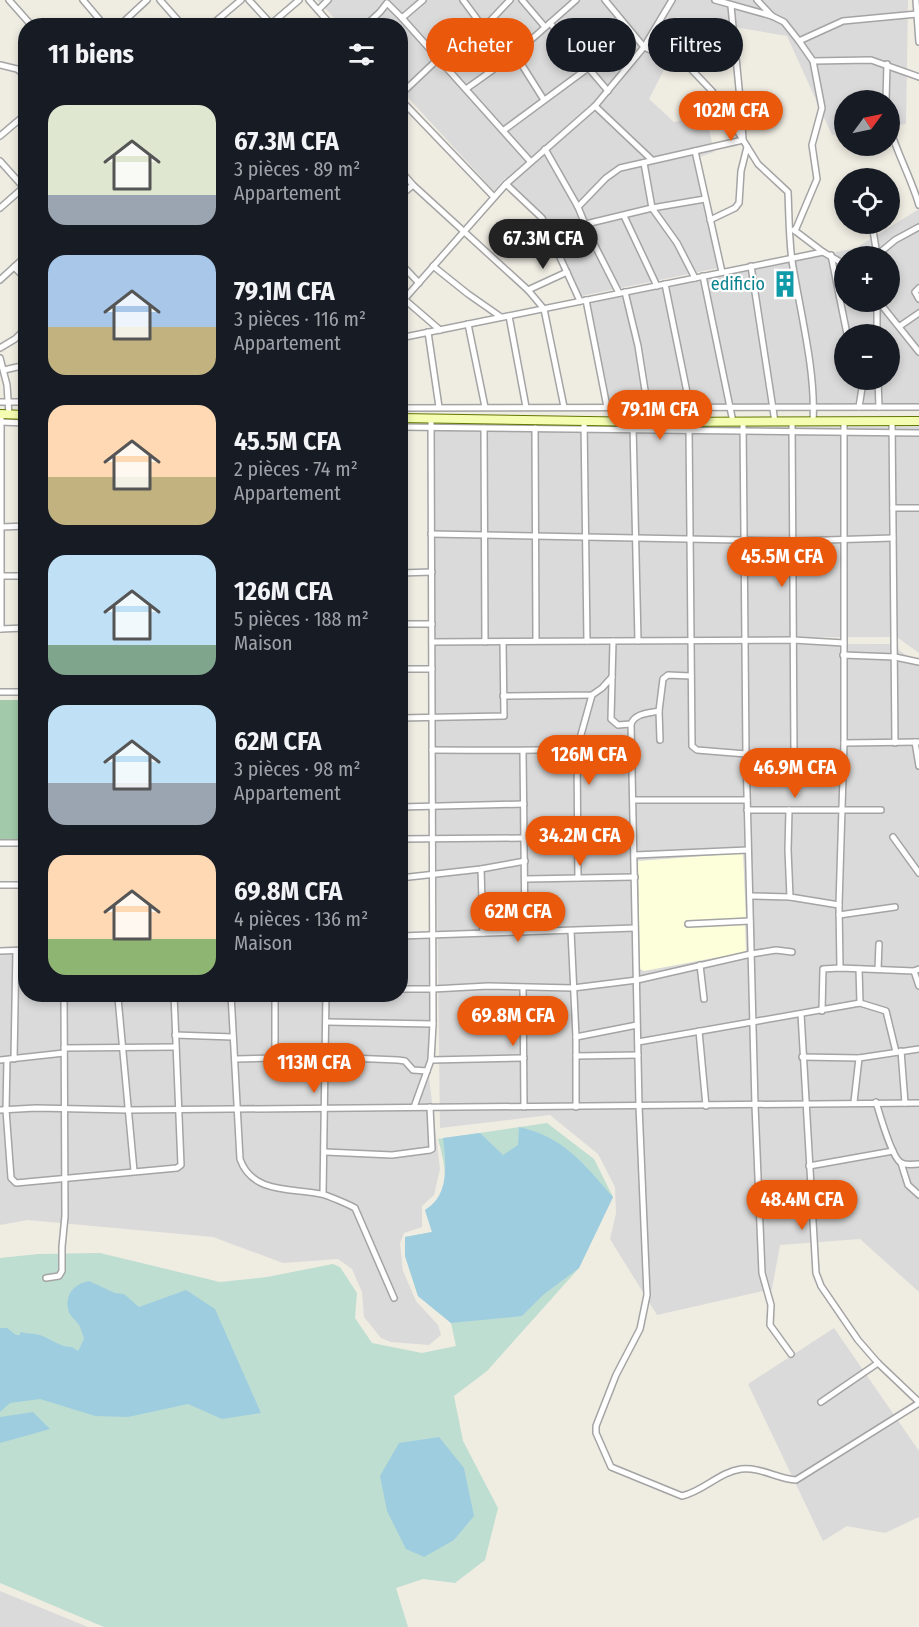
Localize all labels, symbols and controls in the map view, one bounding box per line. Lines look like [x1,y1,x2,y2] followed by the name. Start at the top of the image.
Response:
[426,18,534,72] chip: Acheter
[546,18,636,72] chip: Louer
[648,18,743,72] chip: Filtres
[345,38,378,71] icon: filters
[48,39,134,70] text: 11 biens
[834,90,900,156] north arrow
[834,90,900,390] map controls
[669,91,793,142] pin: 102M CFA
[693,98,769,122] text: 102M CFA
[234,126,339,157] text: 67.3M CFA
[96,129,168,201] icon: home
[234,157,360,181] text: 3 pièces · 89 m²
[834,168,900,234] button: locate
[234,181,341,205] text: Appartement
[474,219,612,270] pin: 67.3M CFA
[503,226,583,250] text: 67.3M CFA
[834,246,900,312] button: +
[770,269,800,299] building icon: edificio
[711,273,765,295] place label: edificio
[234,276,335,307] text: 79.1M CFA
[96,279,168,351] icon: home
[234,307,366,331] text: 3 pièces · 116 m²
[834,324,900,390] button: −
[234,331,341,355] text: Appartement
[591,390,729,441] pin: 79.1M CFA
[621,397,699,421] text: 79.1M CFA
[234,426,341,457] text: 45.5M CFA
[96,429,168,501] icon: home
[234,457,358,481] text: 2 pièces · 74 m²
[234,481,341,505] text: Appartement
[713,537,851,588] pin: 45.5M CFA
[741,544,823,568] text: 45.5M CFA
[234,576,333,607] text: 126M CFA
[96,579,168,651] icon: home
[234,607,369,631] text: 5 pièces · 188 m²
[234,631,293,655] text: Maison
[234,726,321,757] text: 62M CFA
[96,729,168,801] icon: home
[527,735,651,786] pin: 126M CFA
[551,742,627,766] text: 126M CFA
[726,748,864,799] pin: 46.9M CFA
[754,755,836,779] text: 46.9M CFA
[234,757,360,781] text: 3 pièces · 98 m²
[234,781,341,805] text: Appartement
[511,816,649,867] pin: 34.2M CFA
[539,823,621,847] text: 34.2M CFA
[234,876,342,907] text: 69.8M CFA
[96,879,168,951] icon: home
[463,892,573,943] pin: 62M CFA
[484,899,552,923] text: 62M CFA
[234,907,368,931] text: 4 pièces · 136 m²
[234,931,293,955] text: Maison
[444,996,582,1047] pin: 69.8M CFA
[471,1003,555,1027] text: 69.8M CFA
[252,1043,376,1094] pin: 113M CFA
[277,1050,351,1074] text: 113M CFA
[733,1180,871,1231] pin: 48.4M CFA
[761,1187,843,1211] text: 48.4M CFA

